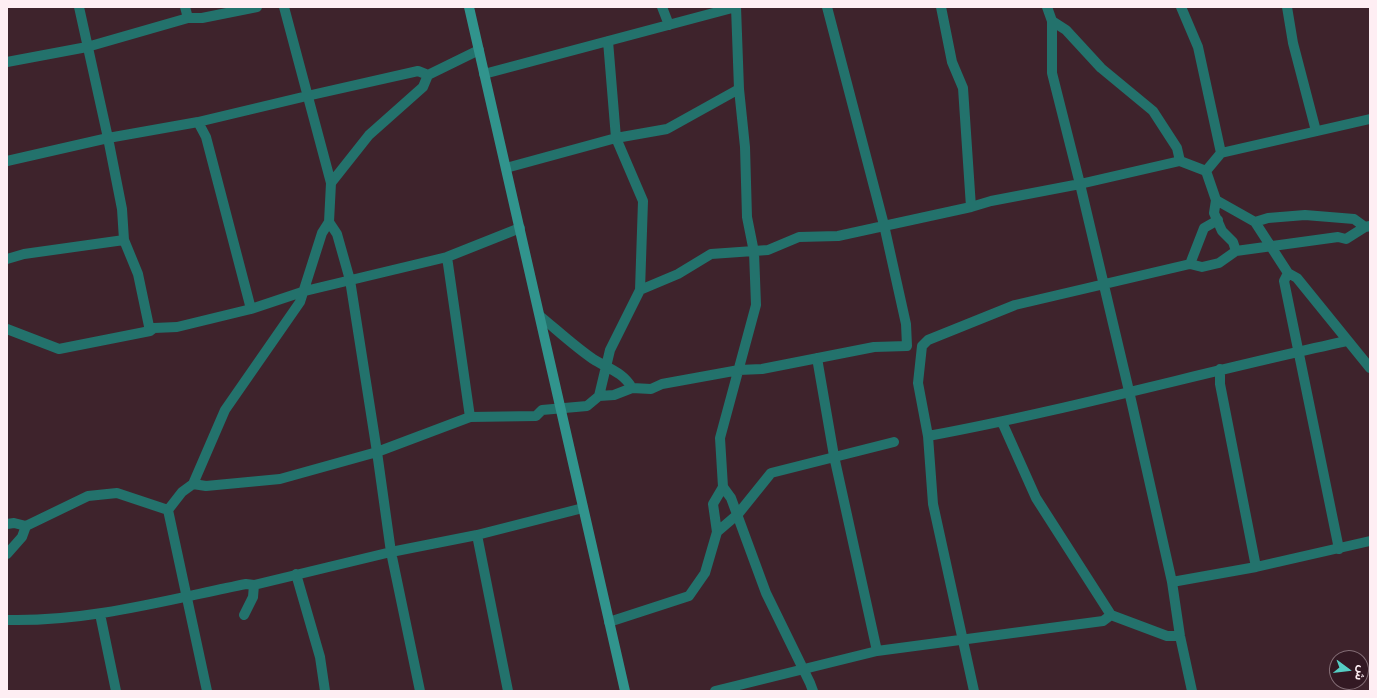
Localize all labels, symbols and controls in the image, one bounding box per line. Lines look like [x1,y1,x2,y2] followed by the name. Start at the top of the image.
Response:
[1329,650,1369,690] north arrow
[1351,664,1369,682] text: ش

